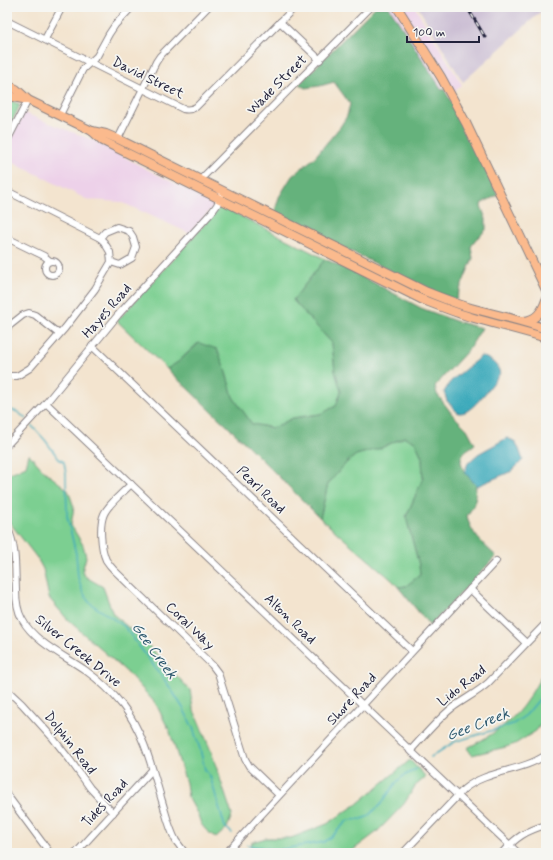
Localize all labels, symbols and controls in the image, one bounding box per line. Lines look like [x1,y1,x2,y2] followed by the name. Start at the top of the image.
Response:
[407,18,479,44] scale bar
[413,25,445,41] text: 100 m
[243,51,311,119] street label: Wade Street
[109,53,188,104] street label: David Street
[78,280,136,342] street label: Hayes Road
[233,462,289,518] street label: Pearl Road
[260,590,320,648] street label: Alton Road
[161,598,219,654] street label: Coral Way
[31,611,125,691] street label: Silver Creek Drive
[127,619,182,684] water label: Gee Creek
[434,661,490,711] street label: Lido Road
[323,669,381,729] street label: Shore Road
[444,704,513,746] water label: Gee Creek
[40,708,100,778] street label: Dolphin Road
[78,775,132,831] street label: Tides Road

